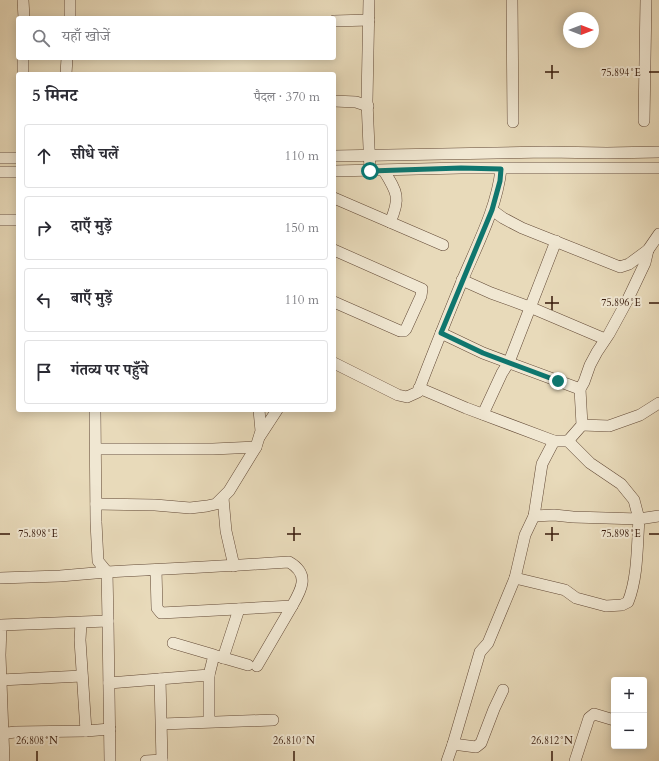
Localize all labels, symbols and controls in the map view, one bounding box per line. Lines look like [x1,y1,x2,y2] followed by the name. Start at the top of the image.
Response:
[563,12,599,48] north arrow
[16,16,336,60] search box
[62,26,110,46] text: यहाँ खोजें
[30,27,52,49] icon: search
[601,66,641,80] text: 75.894°E
[32,84,78,107] text: 5 मिनट
[254,88,320,106] text: पैदल · 370 m
[71,144,119,164] text: सीधे चलें
[33,145,55,167] icon: ahead
[285,147,319,165] text: 110 m
[361,162,379,180] route start
[71,216,112,236] text: दाएँ मुड़ें
[33,217,55,239] icon: right
[285,219,319,237] text: 150 m
[71,288,112,308] text: बाएँ मुड़ें
[33,289,55,311] icon: left
[285,291,319,309] text: 110 m
[601,296,641,310] text: 75.896°E
[71,360,148,380] text: गंतव्य पर पहुँचे
[33,361,55,383] icon: arrive
[549,372,567,390] route end
[18,527,58,541] text: 75.898°E
[601,527,641,541] text: 75.898°E
[611,677,647,749] map controls
[611,677,647,713] button: +
[611,713,647,749] button: −
[16,734,58,748] text: 26.808°N
[273,734,315,748] text: 26.810°N
[531,734,573,748] text: 26.812°N

